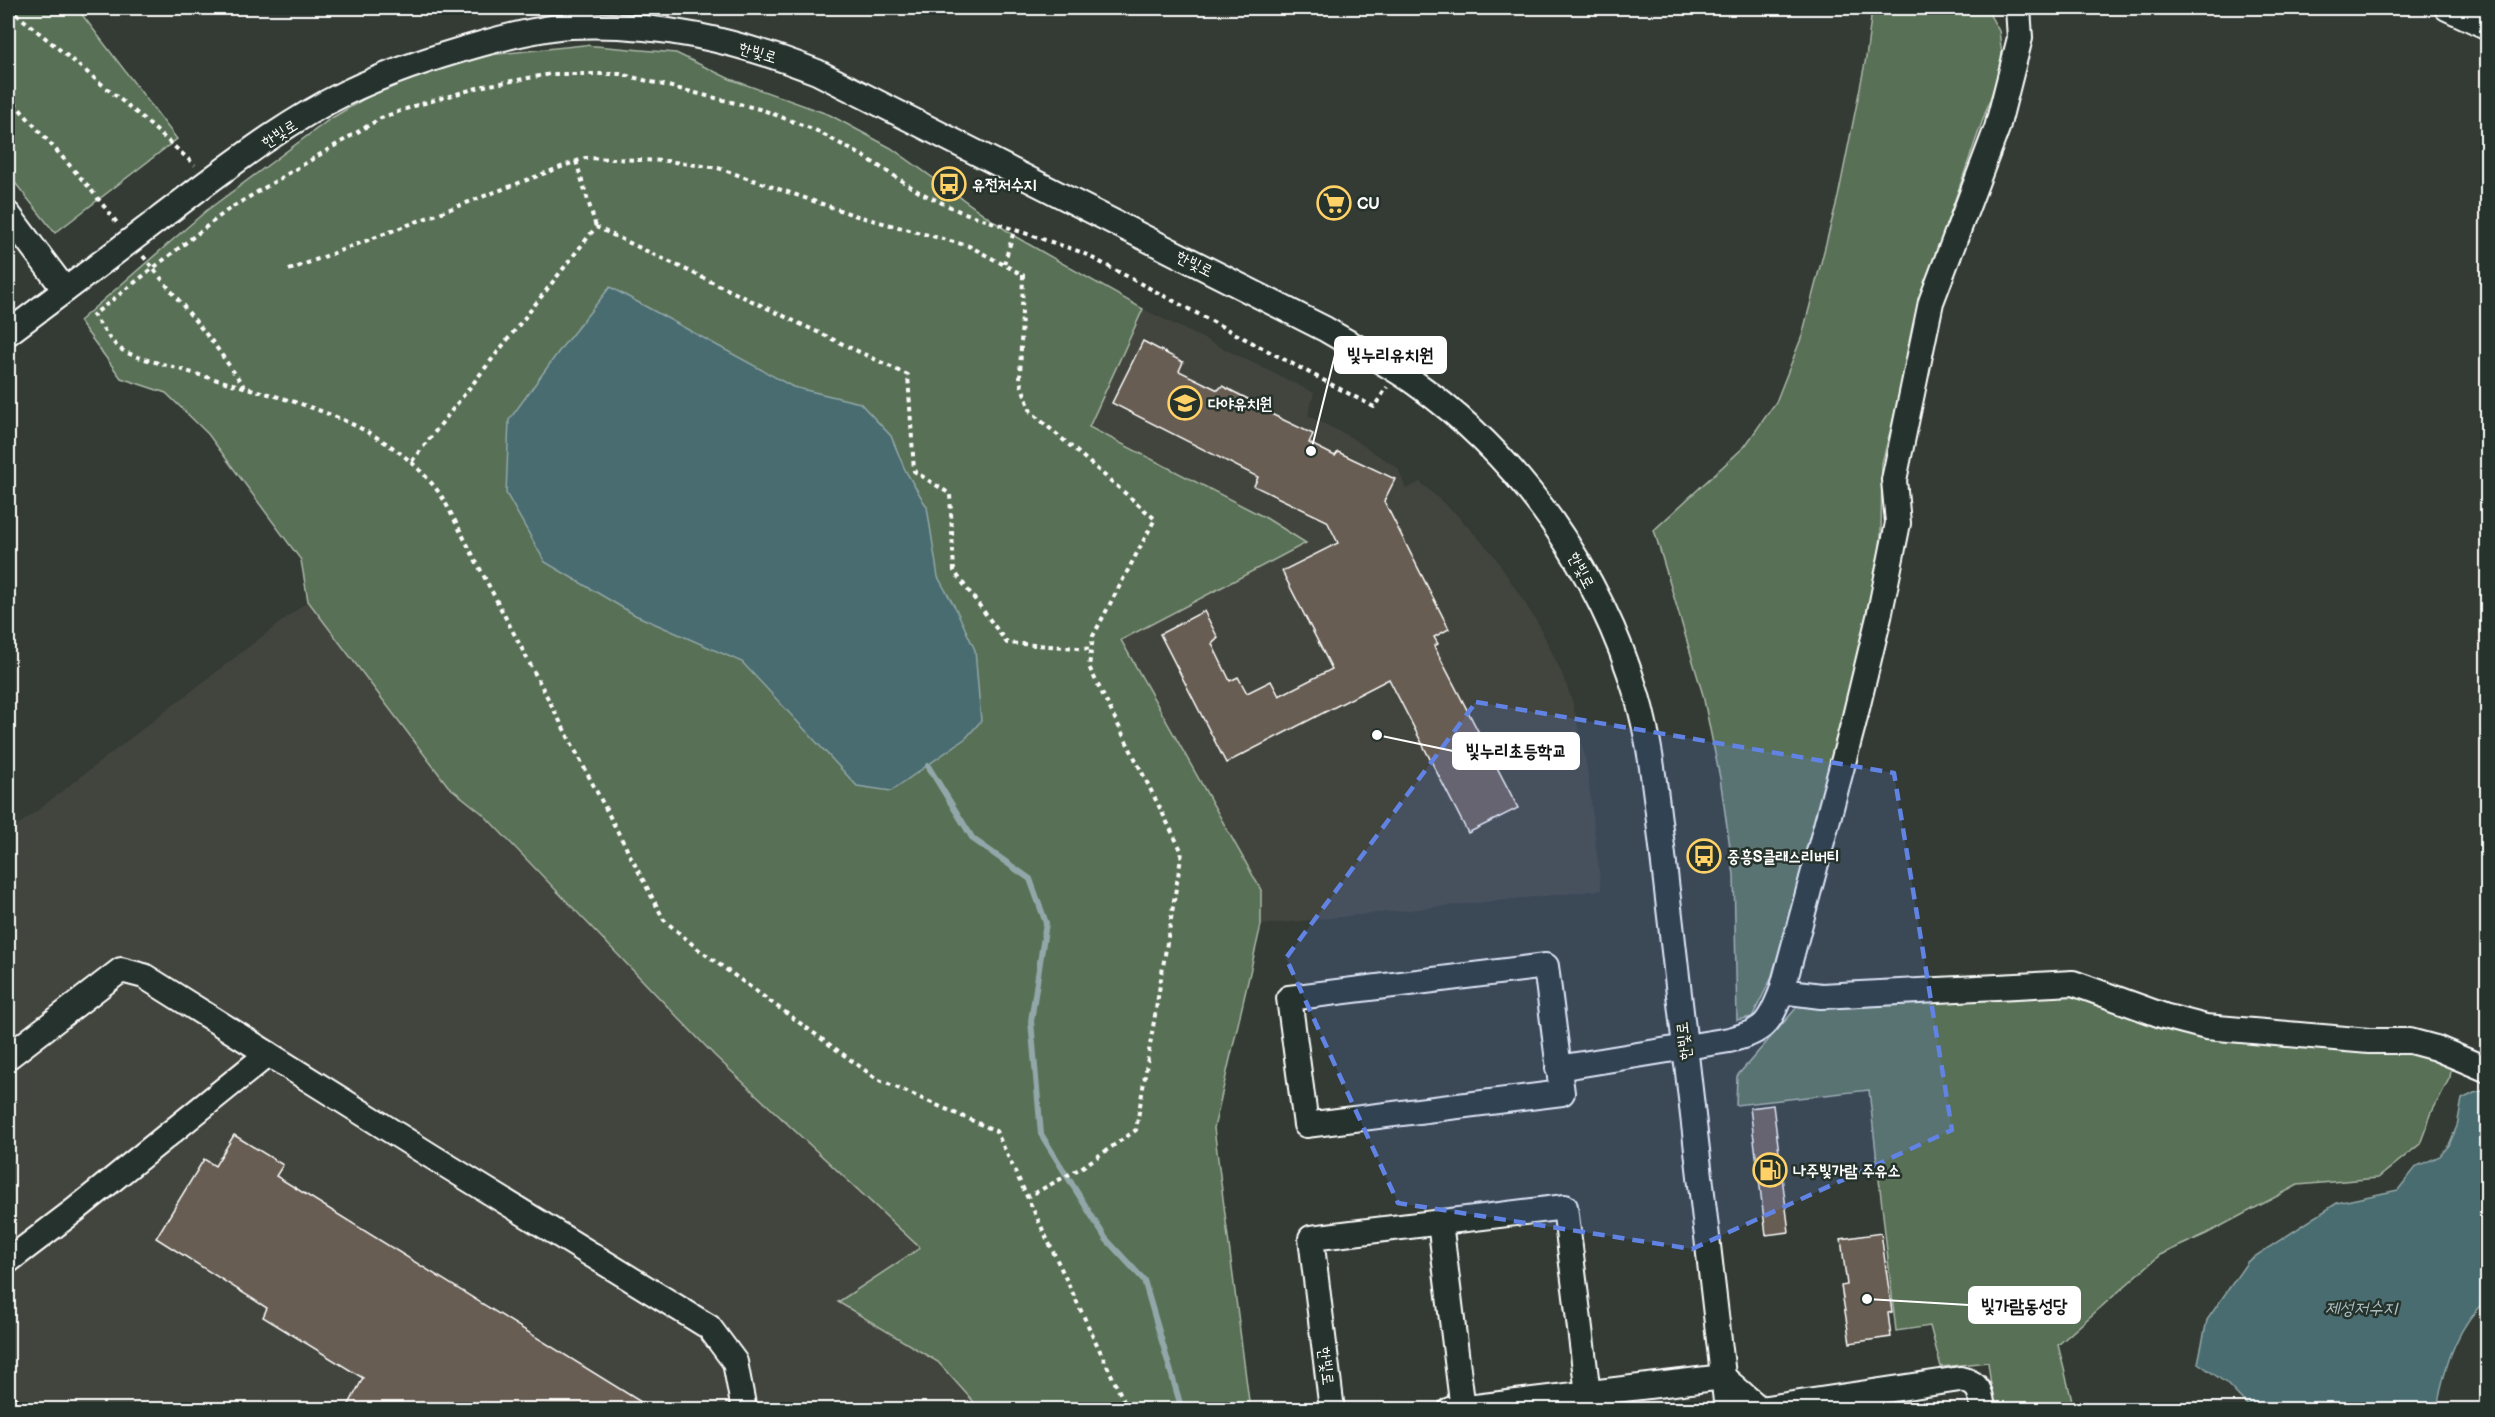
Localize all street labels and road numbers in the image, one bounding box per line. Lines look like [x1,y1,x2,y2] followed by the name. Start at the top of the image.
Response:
[736,39,779,68] street label: 한빛로
[258,116,301,153] street label: 한빛로
[1173,247,1216,282] street label: 한빛로
[1563,549,1598,592] street label: 한빛로
[1673,1021,1696,1061] street label: 한빛로
[1314,1346,1337,1387] street label: 한빛로

